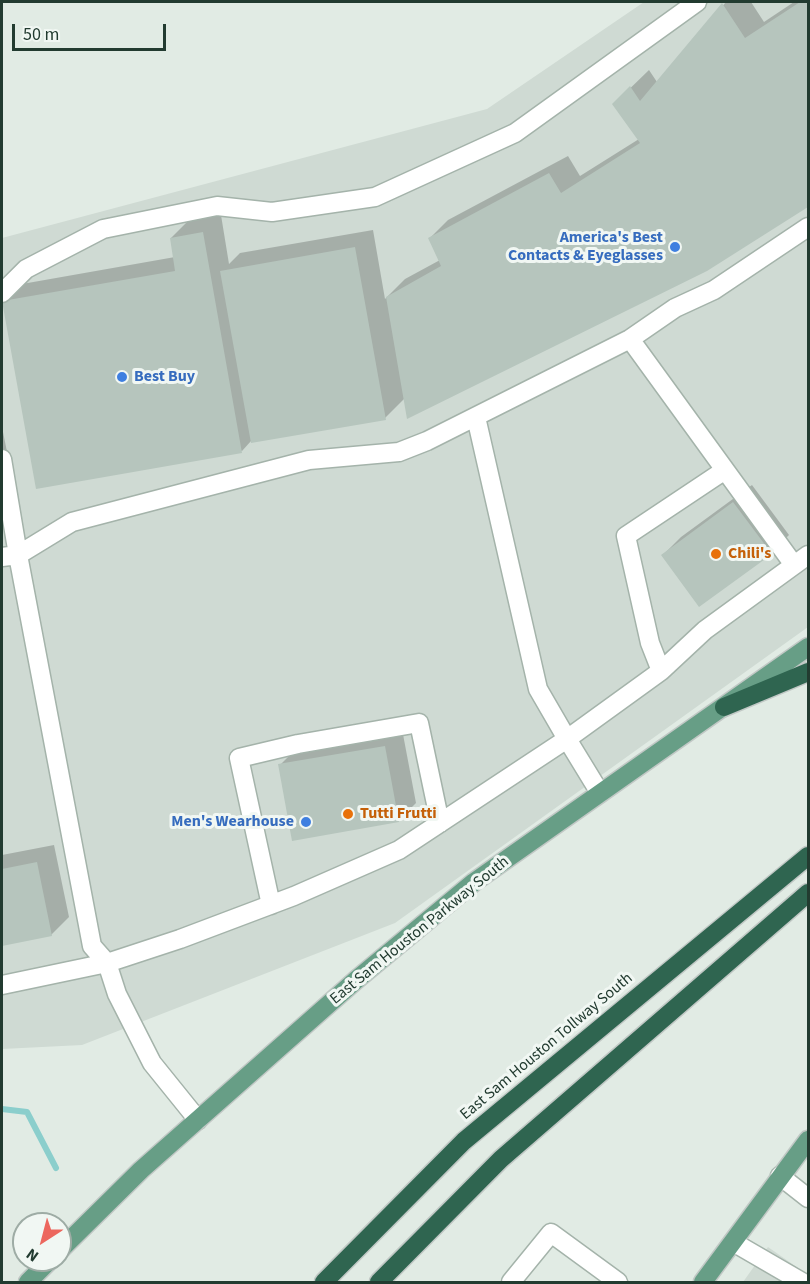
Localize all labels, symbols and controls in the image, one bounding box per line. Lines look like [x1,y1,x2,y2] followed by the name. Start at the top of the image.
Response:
[15,12,170,50] scale bar
[23,22,59,47] text: 50 m
[508,228,663,266] place label: America's Best Contacts & Eyeglasses
[668,240,682,254] marker: America's Best Contacts & Eyeglasses
[134,367,195,387] place label: Best Buy
[115,370,129,384] marker: Best Buy
[728,544,771,564] place label: Chili's
[709,547,723,561] marker: Chili's
[360,804,437,824] place label: Tutti Frutti
[341,807,355,821] marker: Tutti Frutti
[171,812,294,832] place label: Men's Wearhouse
[299,815,313,829] marker: Men's Wearhouse
[327,853,513,1009] street label: East Sam Houston Parkway South
[457,969,637,1125] street label: East Sam Houston Tollway South
[12,1212,72,1272] north arrow
[22,1243,43,1267] text: N

